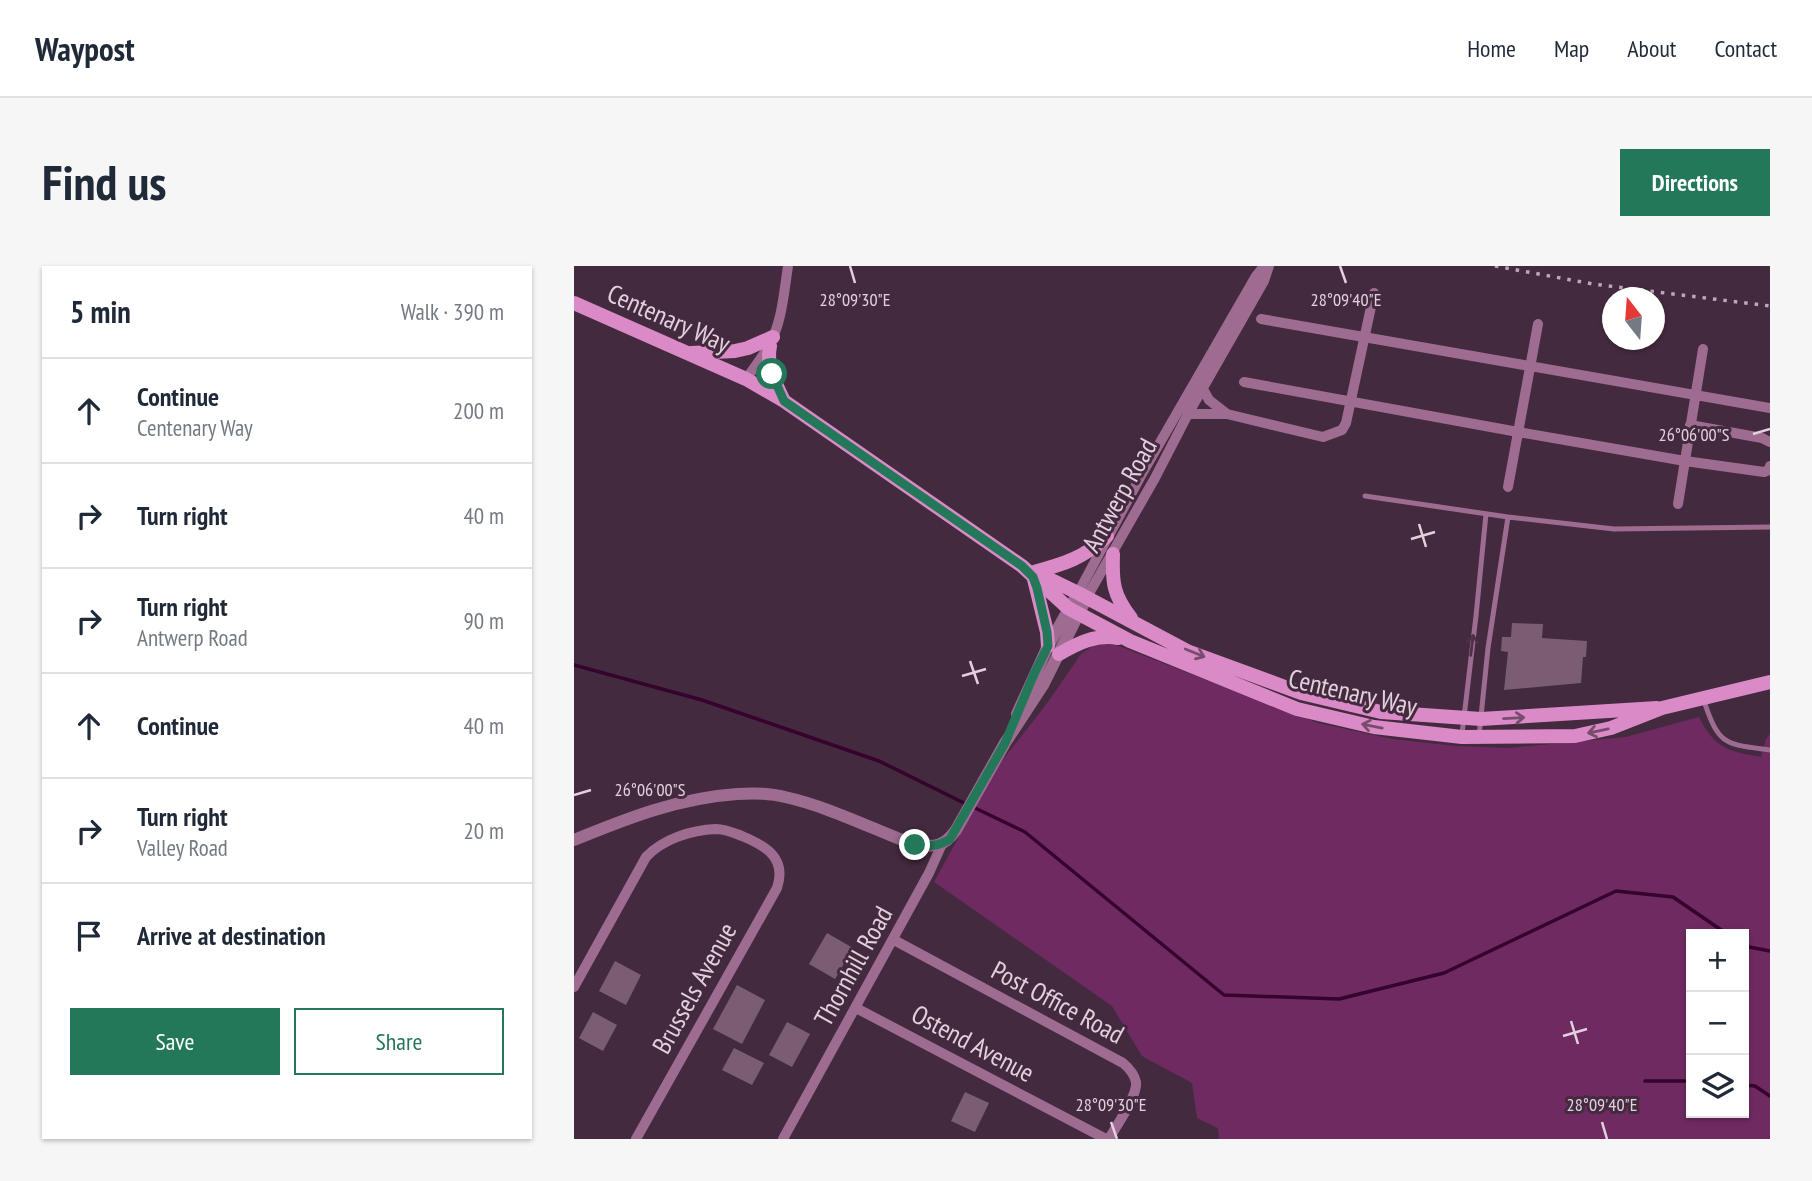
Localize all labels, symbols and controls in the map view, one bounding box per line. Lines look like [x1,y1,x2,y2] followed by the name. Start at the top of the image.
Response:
[35,27,135,70] text: Waypost
[1467,33,1516,64] text: Home
[1554,33,1589,64] text: Map
[1627,33,1676,64] text: About
[1714,33,1777,64] text: Contact
[1620,149,1770,216] button: Directions
[42,150,166,214] text: Find us
[603,276,736,360] street label: Centenary Way
[1602,287,1665,350] north arrow
[820,288,890,311] text: 28°09'30"E
[1311,288,1381,311] text: 28°09'40"E
[70,292,131,331] text: 5 min
[401,297,504,326] text: Walk · 390 m
[756,358,787,389] route start
[137,380,219,413] text: Continue
[70,392,108,430] icon: ahead
[453,396,504,425] text: 200 m
[137,413,253,442] text: Centenary Way
[1659,423,1730,446] text: 26°06'00"S
[1074,432,1164,558] street label: Antwerp Road
[70,497,108,535] icon: right
[137,499,228,532] text: Turn right
[463,501,504,530] text: 40 m
[137,590,228,623] text: Turn right
[70,602,108,640] icon: right
[463,606,504,635] text: 90 m
[137,623,248,652] text: Antwerp Road
[1466,634,1479,657] one-way arrow
[1184,648,1206,661] one-way arrow
[1286,661,1421,723] street label: Centenary Way
[70,707,108,745] icon: ahead
[137,709,219,742] text: Continue
[463,711,504,740] text: 40 m
[1502,711,1525,724] one-way arrow
[1361,719,1384,733] one-way arrow
[1587,724,1610,738] one-way arrow
[615,778,686,801] text: 26°06'00"S
[137,800,228,833] text: Turn right
[70,812,108,850] icon: right
[463,816,504,845] text: 20 m
[899,829,930,860] route end
[137,833,228,862] text: Valley Road
[807,900,899,1032] street label: Thornhill Road
[70,917,108,955] icon: arrive
[645,917,743,1059] street label: Brussels Avenue
[137,919,326,952] text: Arrive at destination
[1686,929,1749,1118] map controls
[1686,929,1749,992] button: +
[986,953,1130,1051] street label: Post Office Road
[1686,992,1749,1055] button: −
[906,997,1040,1089] street label: Ostend Avenue
[70,1008,280,1075] button: Save
[294,1008,504,1075] button: Share
[1686,1055,1749,1118] button: layers
[1076,1093,1146,1116] text: 28°09'30"E
[1567,1093,1637,1116] text: 28°09'40"E

